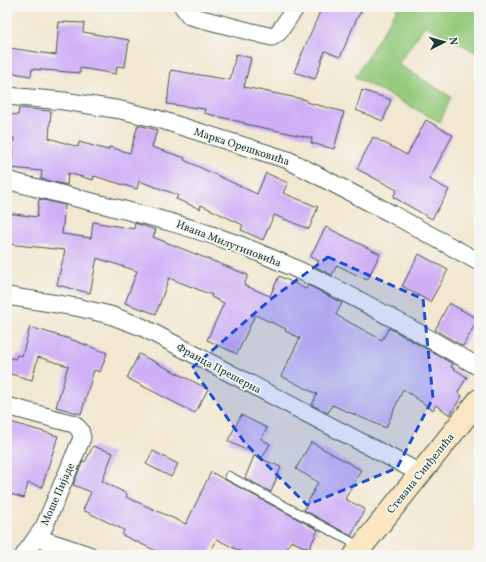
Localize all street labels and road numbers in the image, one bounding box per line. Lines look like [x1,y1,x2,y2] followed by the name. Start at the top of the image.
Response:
[192,125,292,170] street label: Марка Орешковића
[174,217,284,272] street label: Ивана Милутиновића
[173,341,264,398] street label: Франца Прешерна
[384,430,459,517] street label: Стевана Синђелића
[38,461,79,528] street label: Моше Пијаде

